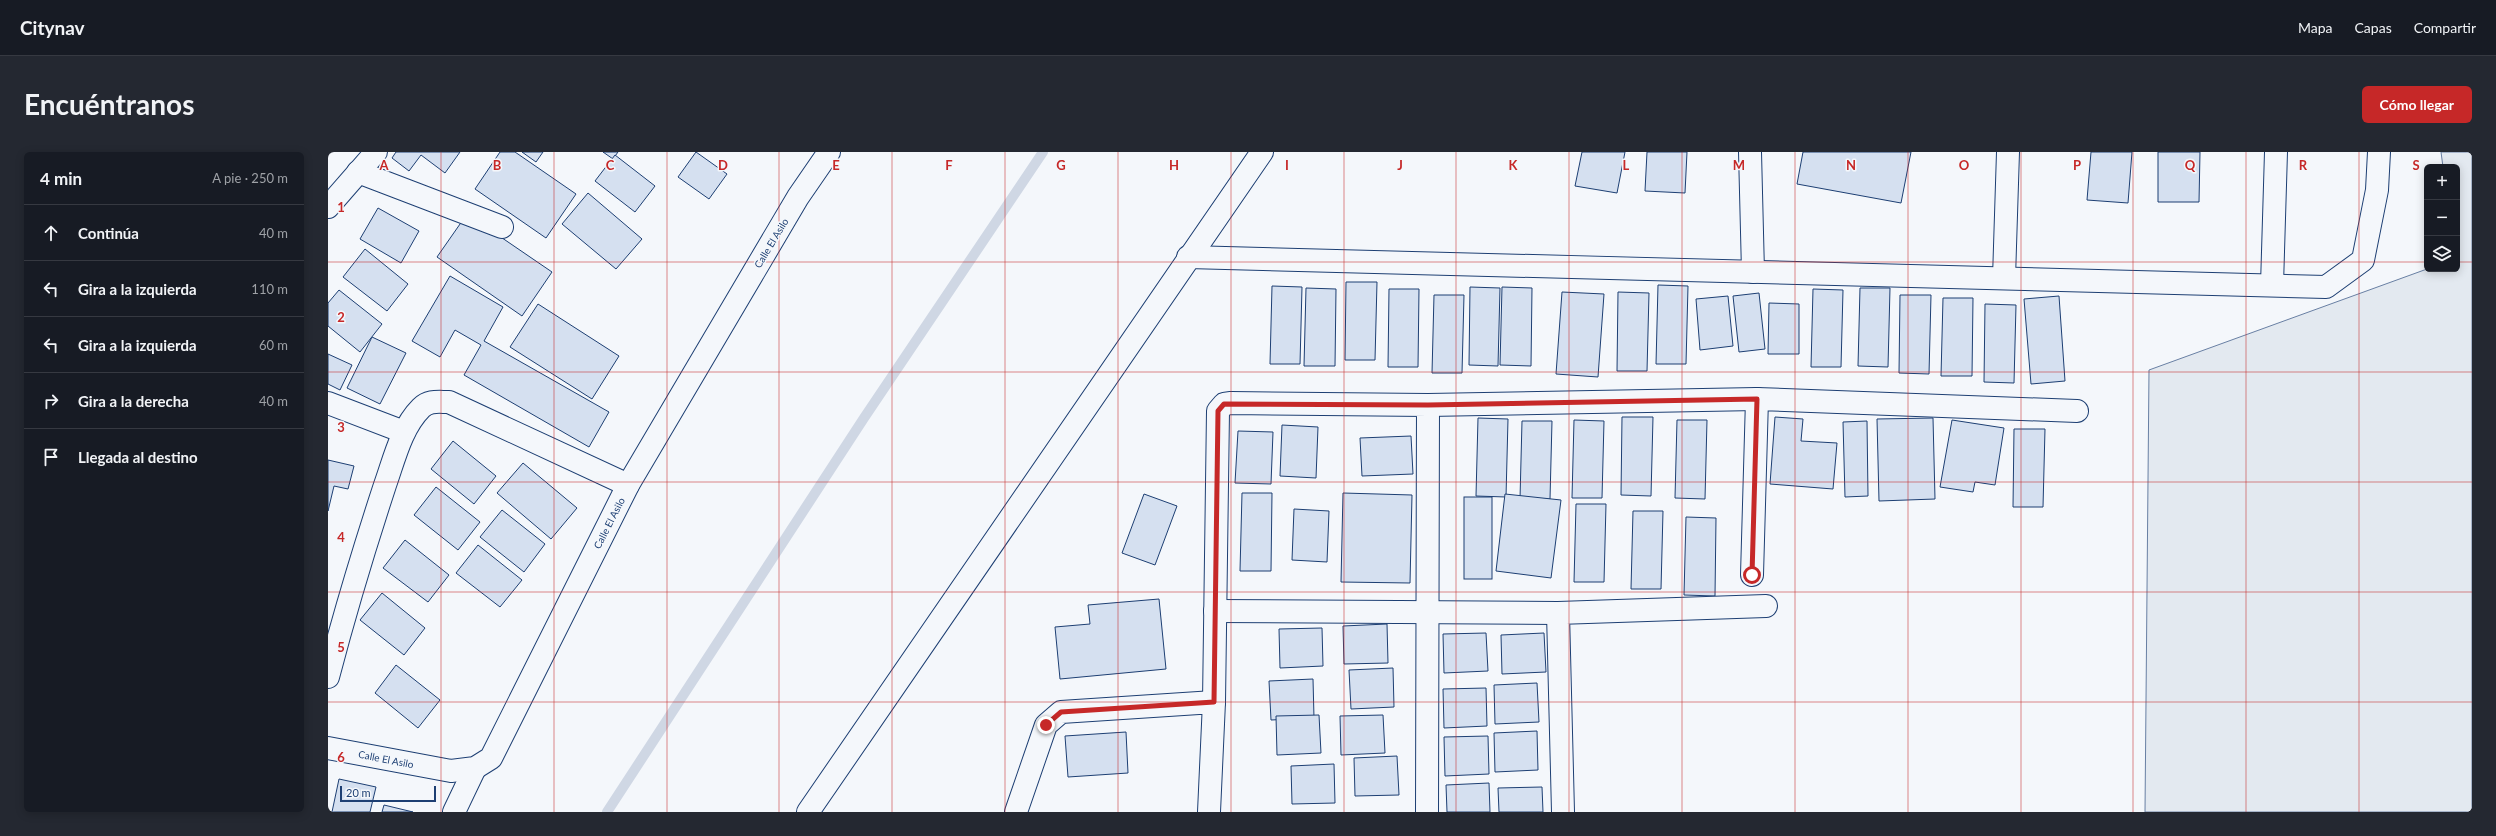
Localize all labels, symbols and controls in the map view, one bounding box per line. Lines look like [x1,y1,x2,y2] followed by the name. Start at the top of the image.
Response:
[20,16,85,39] text: Citynav
[2298,19,2333,36] text: Mapa
[2355,19,2392,36] text: Capas
[2414,19,2476,36] text: Compartir
[2362,86,2472,123] button: Cómo llegar
[24,87,195,121] text: Encuéntranos
[378,157,389,173] text: A
[493,157,502,173] text: B
[606,157,615,173] text: C
[718,157,728,173] text: D
[832,157,840,173] text: E
[945,157,953,173] text: F
[1056,157,1066,173] text: G
[1169,157,1179,173] text: H
[1285,157,1289,173] text: I
[1397,157,1403,173] text: J
[1509,157,1519,173] text: K
[1623,157,1630,173] text: L
[1733,157,1745,173] text: M
[1846,157,1856,173] text: N
[1959,157,1970,173] text: O
[2073,157,2081,173] text: P
[2185,157,2196,173] text: Q
[2299,157,2308,173] text: R
[2412,157,2420,173] text: S
[2424,164,2460,272] map controls
[2424,164,2460,200] button: +
[40,168,82,189] text: 4 min
[212,170,288,186] text: A pie · 250 m
[337,199,345,215] text: 1
[2424,200,2460,236] button: −
[751,216,791,270] street label: Calle El Asilo
[40,222,62,244] icon: ahead
[78,224,139,242] text: Continúa
[259,225,288,241] text: 40 m
[2424,236,2460,272] button: layers
[40,278,62,300] icon: left
[78,280,197,298] text: Gira a la izquierda
[251,281,288,297] text: 110 m
[337,309,345,325] text: 2
[40,334,62,356] icon: left
[78,336,197,354] text: Gira a la izquierda
[259,337,288,353] text: 60 m
[40,390,62,412] icon: right
[78,392,189,410] text: Gira a la derecha
[259,393,288,409] text: 40 m
[337,419,345,435] text: 3
[40,446,62,468] icon: arrive
[78,448,198,466] text: Llegada al destino
[591,495,627,551] street label: Calle El Asilo
[337,529,345,545] text: 4
[1743,566,1761,584] route start
[337,639,345,655] text: 5
[1037,716,1055,734] route end
[357,748,415,770] street label: Calle El Asilo
[337,749,345,765] text: 6
[340,784,436,803] scale bar
[346,786,371,799] text: 20 m

